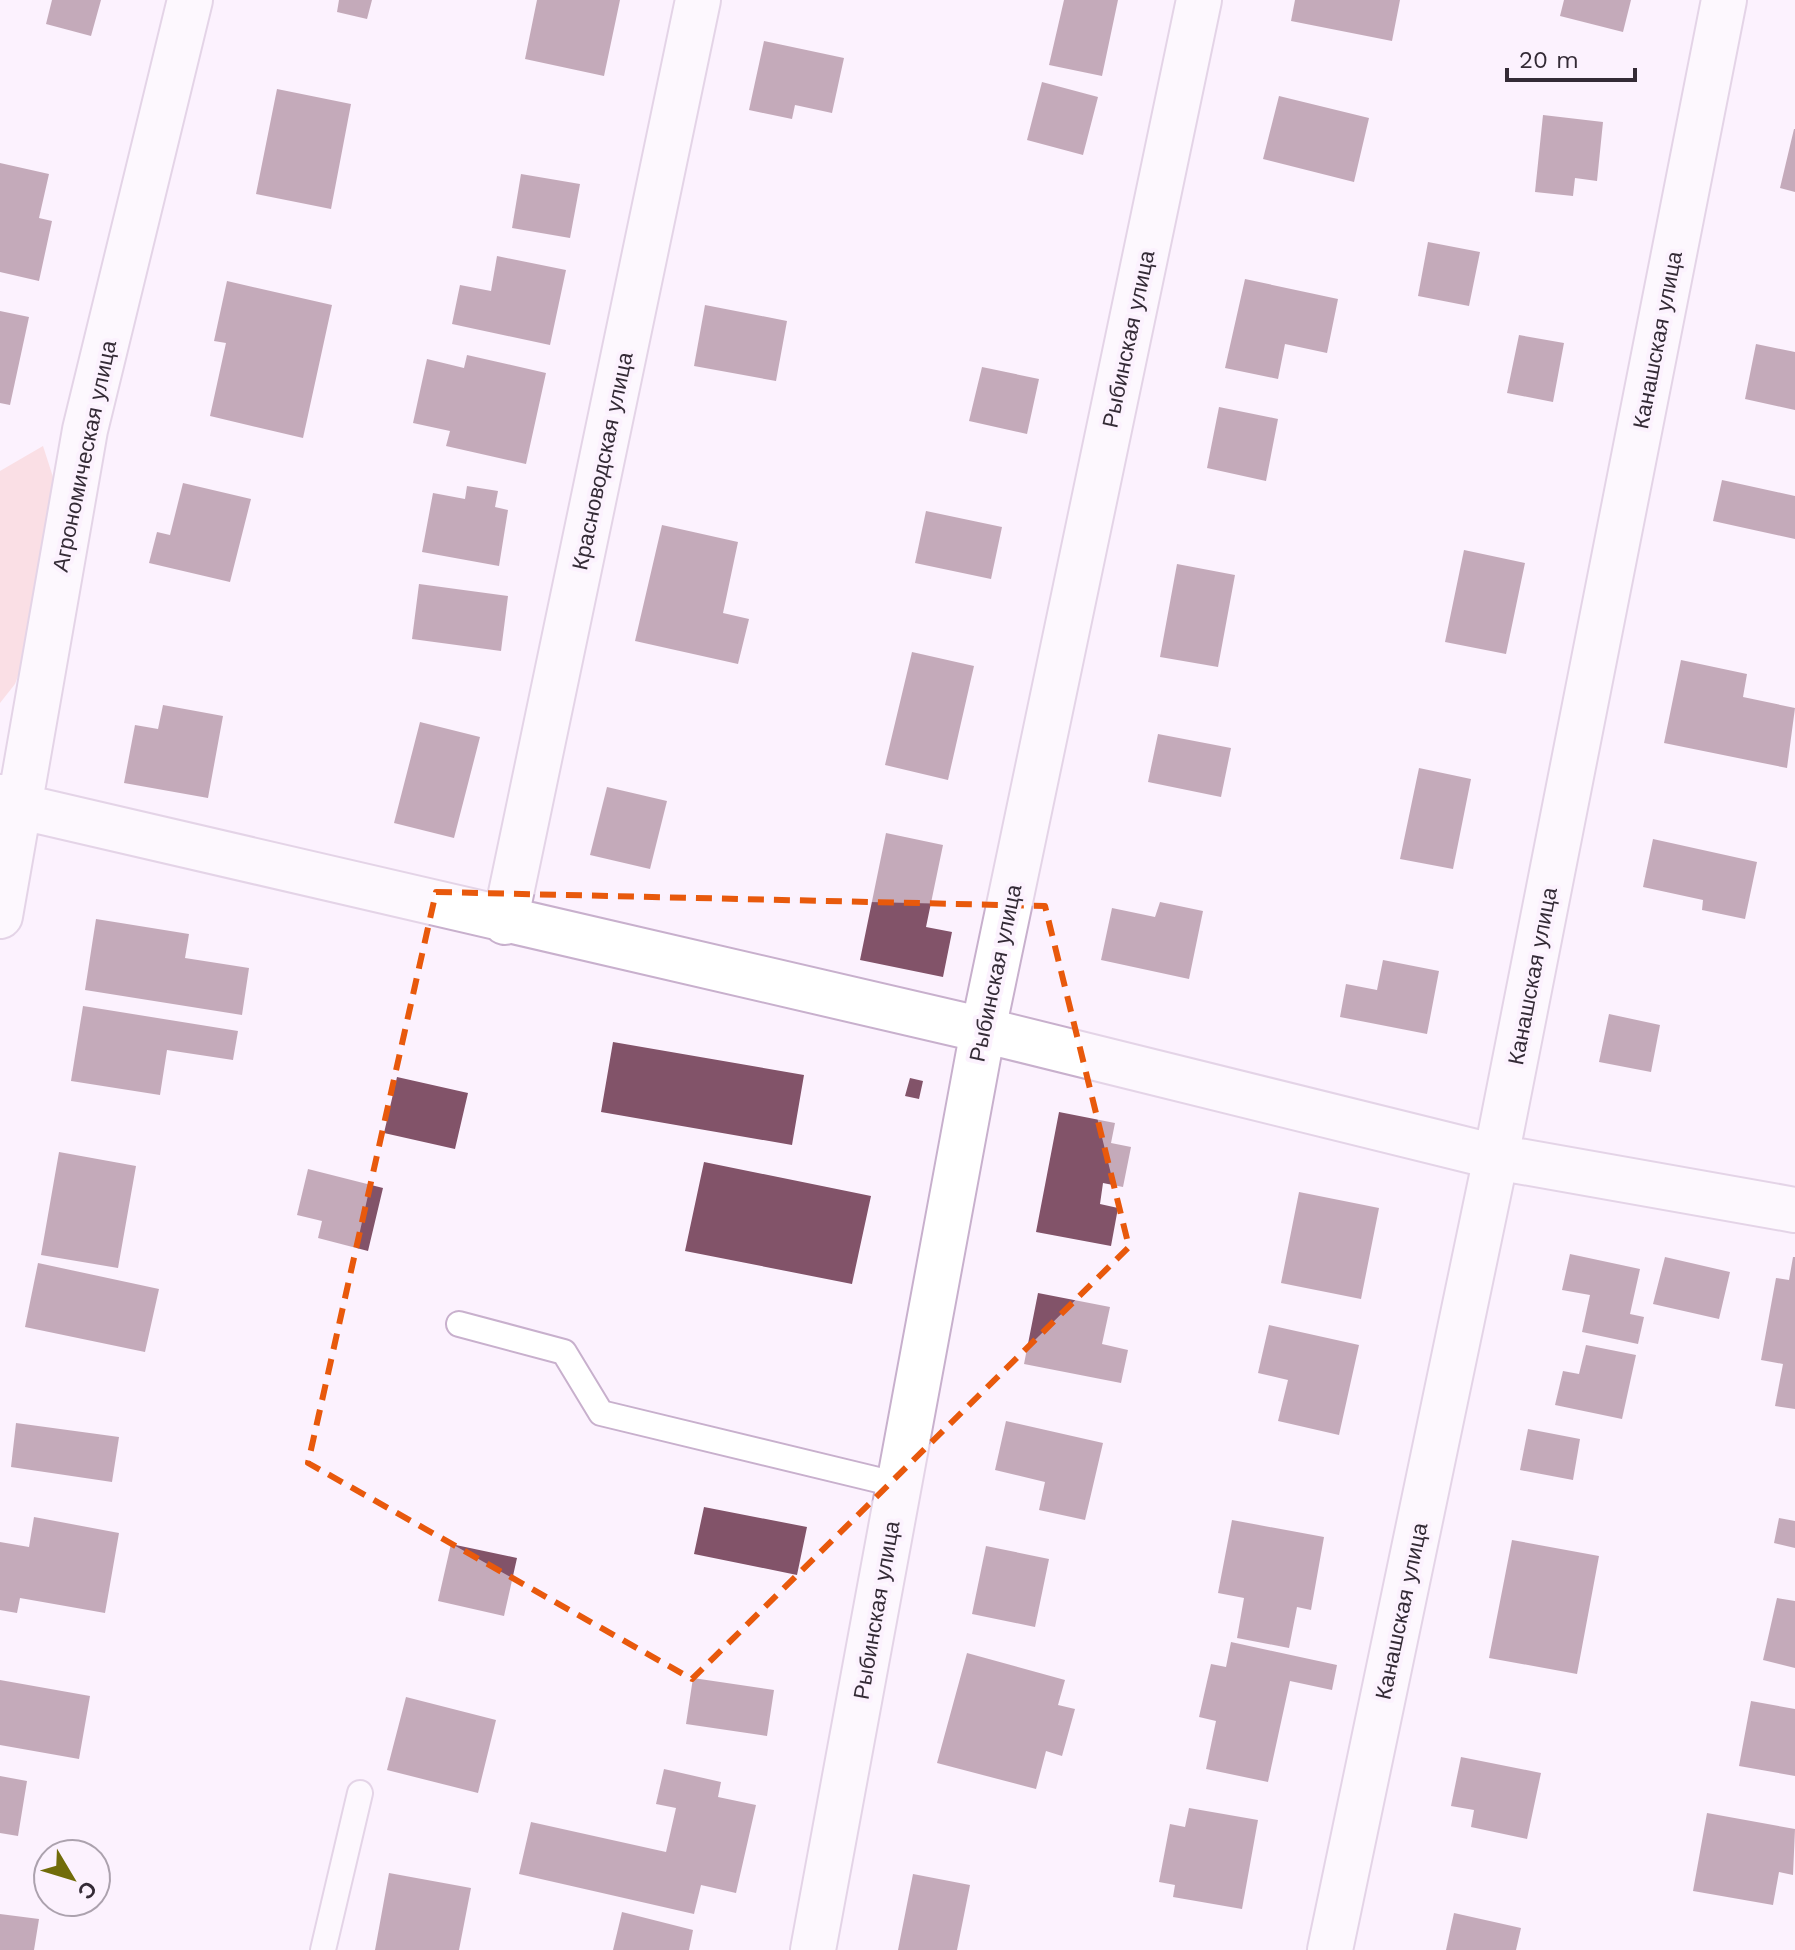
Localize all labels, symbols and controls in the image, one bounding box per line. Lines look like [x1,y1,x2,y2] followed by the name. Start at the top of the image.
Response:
[1507,32,1635,82] scale bar
[1519,46,1579,74] text: 20 m
[1097,247,1160,430] street label: Рыбинская улица
[1628,248,1687,431] street label: Канашская улица
[48,337,121,574] street label: Агрономическая улица
[567,349,638,572] street label: Красноводская улица
[964,881,1027,1064] street label: Рыбинская улица
[1503,884,1562,1067] street label: Канашская улица
[848,1518,905,1701] street label: Рыбинская улица
[1371,1520,1433,1702] street label: Канашская улица
[32,1838,112,1918] north arrow
[73,1876,102,1904] text: С

